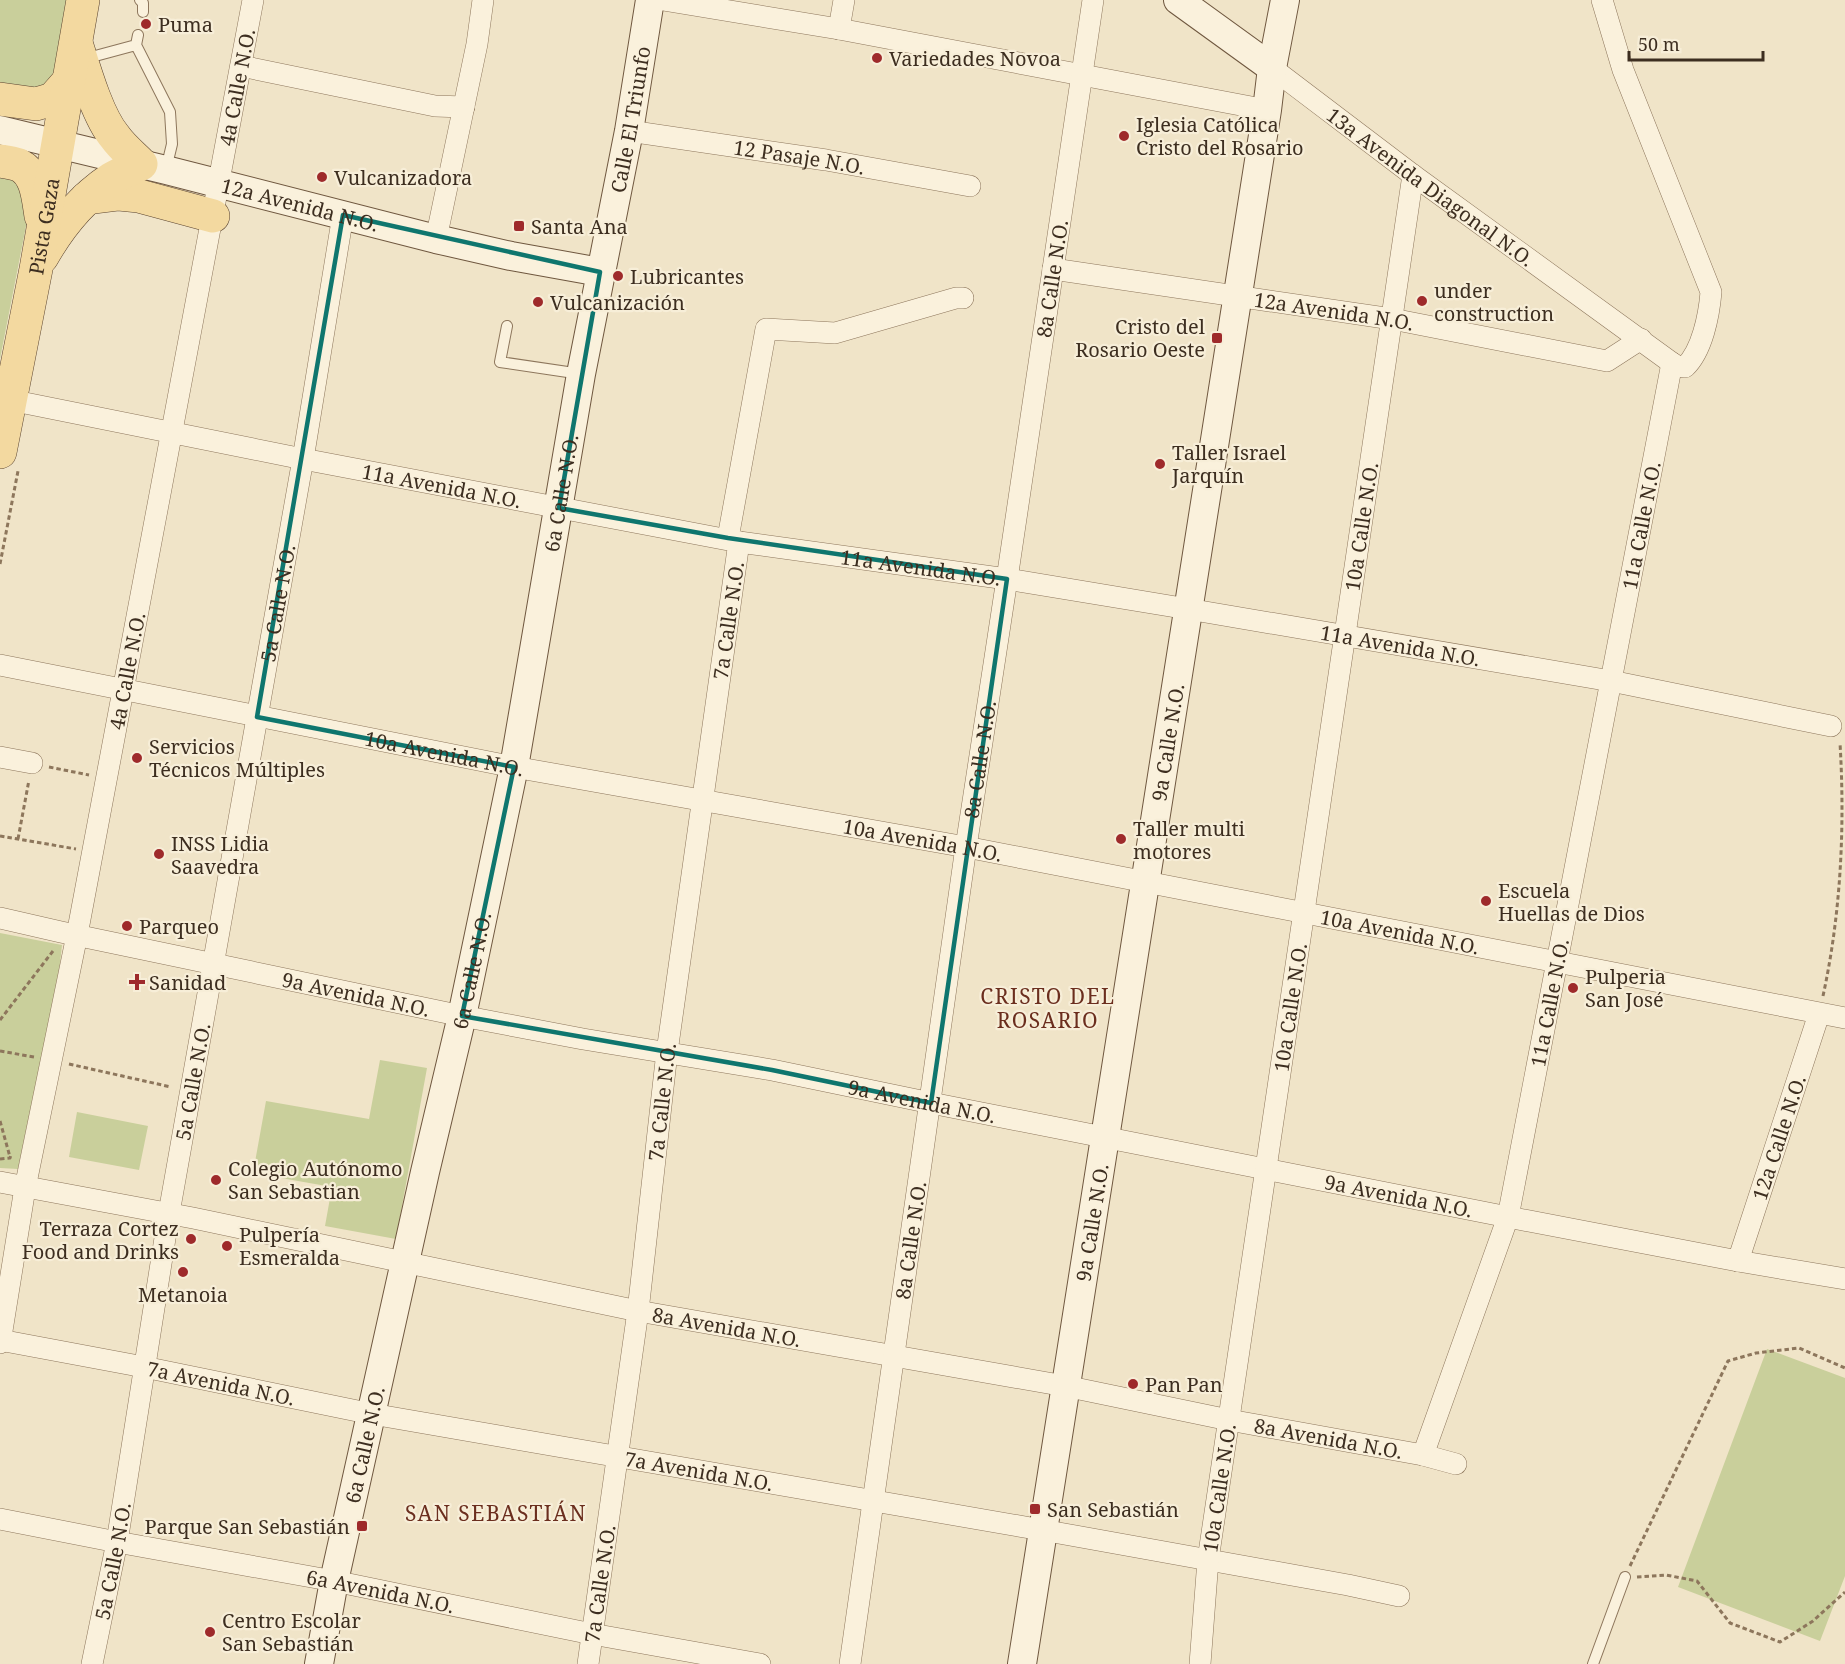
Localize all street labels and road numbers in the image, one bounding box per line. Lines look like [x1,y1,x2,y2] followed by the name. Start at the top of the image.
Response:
[212,26,261,148] street label: 4a Calle N.O.
[604,44,656,195] street label: Calle El Triunfo
[1321,101,1540,272] street label: 13a Avenida Diagonal N.O.
[732,133,867,180] street label: 12 Pasaje N.O.
[218,171,381,237] street label: 12a Avenida N.O.
[22,176,65,277] street label: Pista Gaza
[1030,218,1074,339] street label: 8a Calle N.O.
[1252,285,1416,336] street label: 12a Avenida N.O.
[537,432,584,554] street label: 6a Calle N.O.
[360,457,523,514] street label: 11a Avenida N.O.
[1615,459,1666,592] street label: 11a Calle N.O.
[1338,460,1384,593] street label: 10a Calle N.O.
[254,542,301,664] street label: 5a Calle N.O.
[839,543,1002,591] street label: 11a Avenida N.O.
[706,560,750,681] street label: 7a Calle N.O.
[102,610,151,732] street label: 4a Calle N.O.
[1318,618,1482,672] street label: 11a Avenida N.O.
[1145,682,1190,803] street label: 9a Calle N.O.
[957,698,1002,820] street label: 8a Calle N.O.
[363,724,526,782] street label: 10a Avenida N.O.
[841,812,1005,867] street label: 10a Avenida N.O.
[1318,903,1482,960] street label: 10a Avenida N.O.
[446,910,497,1032] street label: 6a Calle N.O.
[1524,936,1575,1069] street label: 11a Calle N.O.
[1267,941,1313,1074] street label: 10a Calle N.O.
[280,965,432,1022] street label: 9a Avenida N.O.
[169,1021,216,1143] street label: 5a Calle N.O.
[641,1041,682,1162] street label: 7a Calle N.O.
[1745,1071,1812,1203] street label: 12a Calle N.O.
[846,1073,998,1129] street label: 9a Avenida N.O.
[1069,1162,1114,1283] street label: 9a Calle N.O.
[1322,1168,1475,1223] street label: 9a Avenida N.O.
[888,1180,932,1301] street label: 8a Calle N.O.
[650,1300,803,1353] street label: 8a Avenida N.O.
[145,1354,297,1411] street label: 7a Avenida N.O.
[338,1384,390,1506] street label: 6a Calle N.O.
[1252,1411,1405,1465] street label: 8a Avenida N.O.
[1196,1422,1242,1554] street label: 10a Calle N.O.
[623,1444,775,1497] street label: 7a Avenida N.O.
[88,1500,137,1622] street label: 5a Calle N.O.
[578,1523,621,1645] street label: 7a Calle N.O.
[304,1563,457,1619] street label: 6a Avenida N.O.

